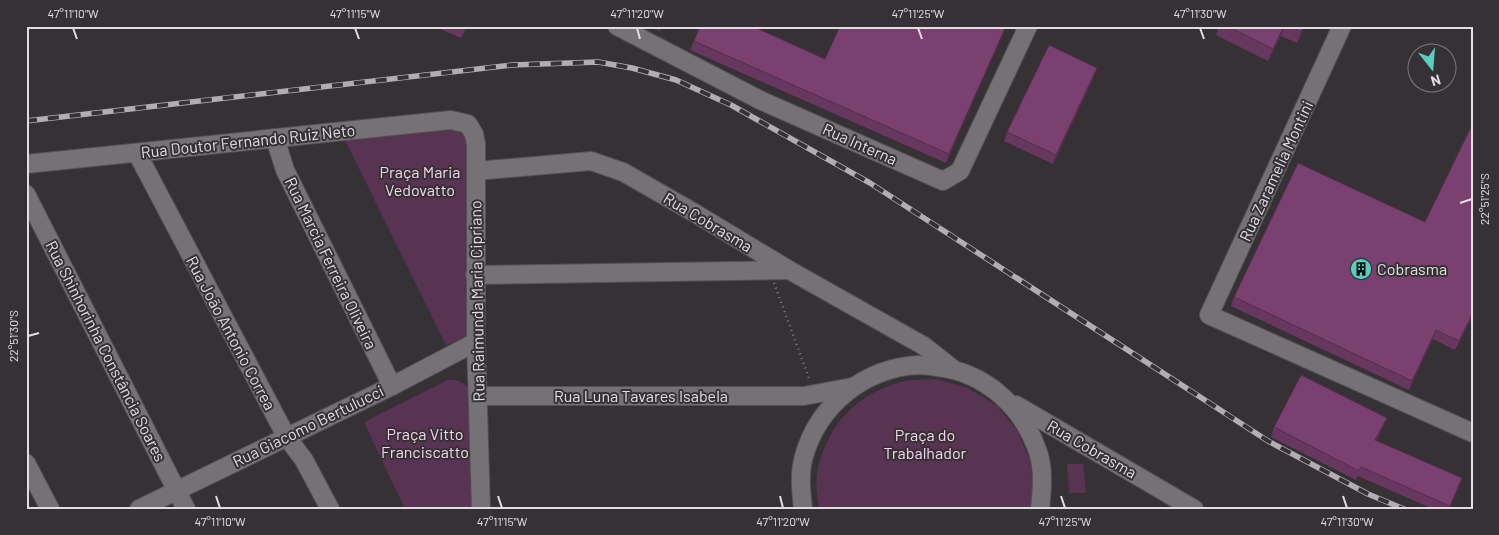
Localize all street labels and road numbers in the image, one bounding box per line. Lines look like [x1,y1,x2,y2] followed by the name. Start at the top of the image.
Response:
[1235,98,1316,244] street label: Rua Zaramelia Montini
[820,119,900,168] street label: Rua Interna
[140,120,356,161] street label: Rua Doutor Fernando Ruiz Neto
[282,174,381,352] street label: Rua Marcia Ferreira Oliveira
[661,188,756,255] street label: Rua Cobrasma
[465,200,488,402] street label: Rua Raimunda Maria Cipriano
[42,237,171,464] street label: Rua Shinhorinha Constância Soares
[183,253,280,413] street label: Rua João Antonio Correa
[229,381,386,470] street label: Rua Giacomo Bertulucci
[554,386,728,405] street label: Rua Luna Tavares Isabela
[1044,415,1140,482] street label: Rua Cobrasma

